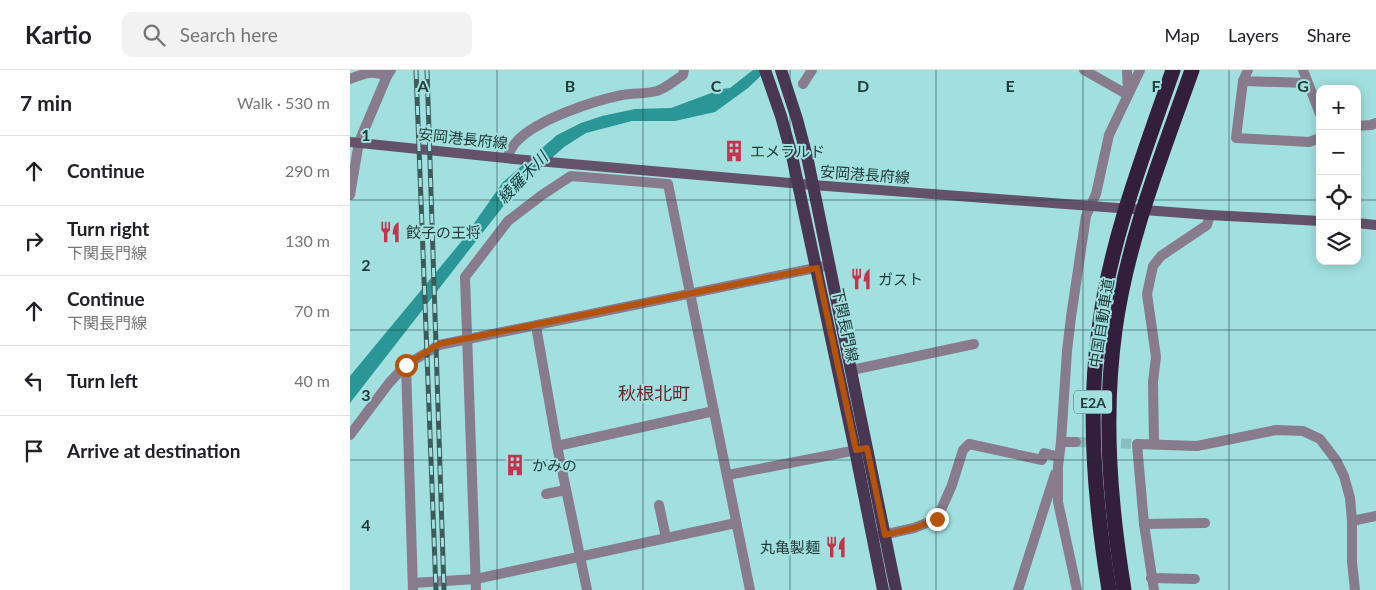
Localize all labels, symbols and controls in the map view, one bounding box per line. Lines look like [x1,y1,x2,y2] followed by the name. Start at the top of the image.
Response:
[122,12,472,57] search box
[25,20,92,49] text: Kartio
[140,21,168,49] icon: search
[180,23,278,46] text: Search here
[1164,24,1200,46] text: Map
[1228,24,1279,46] text: Layers
[1307,24,1351,46] text: Share
[416,76,429,95] text: A
[565,76,575,95] text: B
[711,76,722,95] text: C
[857,76,869,95] text: D
[1005,76,1015,95] text: E
[1151,76,1161,95] text: F
[1297,76,1309,95] text: G
[1316,85,1361,265] map controls
[1316,85,1361,130] button: +
[20,90,72,115] text: 7 min
[237,93,330,112] text: Walk · 530 m
[417,124,509,152] street label: 安岡港長府線
[361,125,371,144] text: 1
[1316,130,1361,175] button: −
[721,138,747,164] building icon: エメラルド
[750,142,825,160] place label: エメラルド
[493,146,552,207] water label: 綾羅木川
[20,157,48,185] icon: ahead
[67,159,145,182] text: Continue
[285,161,330,180] text: 290 m
[819,162,911,186] street label: 安岡港長府線
[1316,175,1361,220] button: locate
[67,217,149,240] text: Turn right
[377,219,403,245] restaurant icon: 餃子の王将
[1316,220,1361,265] button: layers
[406,223,481,241] place label: 餃子の王将
[20,227,48,255] icon: right
[285,231,330,250] text: 130 m
[67,243,147,262] text: 下関長門線
[361,255,371,274] text: 2
[848,266,874,292] restaurant icon: ガスト
[878,270,923,288] place label: ガスト
[1085,277,1117,369] street label: 中国自動車道
[829,286,863,364] street label: 下関長門線
[67,287,145,310] text: Continue
[20,297,48,325] icon: ahead
[294,301,330,320] text: 70 m
[67,313,147,332] text: 下関長門線
[395,354,418,377] route start
[20,367,48,395] icon: left
[67,369,138,392] text: Turn left
[294,371,330,390] text: 40 m
[618,382,690,404] district label: 秋根北町
[361,385,371,404] text: 3
[1074,391,1112,414] road number: E2A
[20,437,48,465] icon: arrive
[67,439,240,462] text: Arrive at destination
[502,452,528,478] building icon: かみの
[532,456,577,474] place label: かみの
[926,508,949,531] route end
[361,515,371,534] text: 4
[823,534,849,560] restaurant icon: 丸亀製麺
[760,538,820,556] place label: 丸亀製麺

